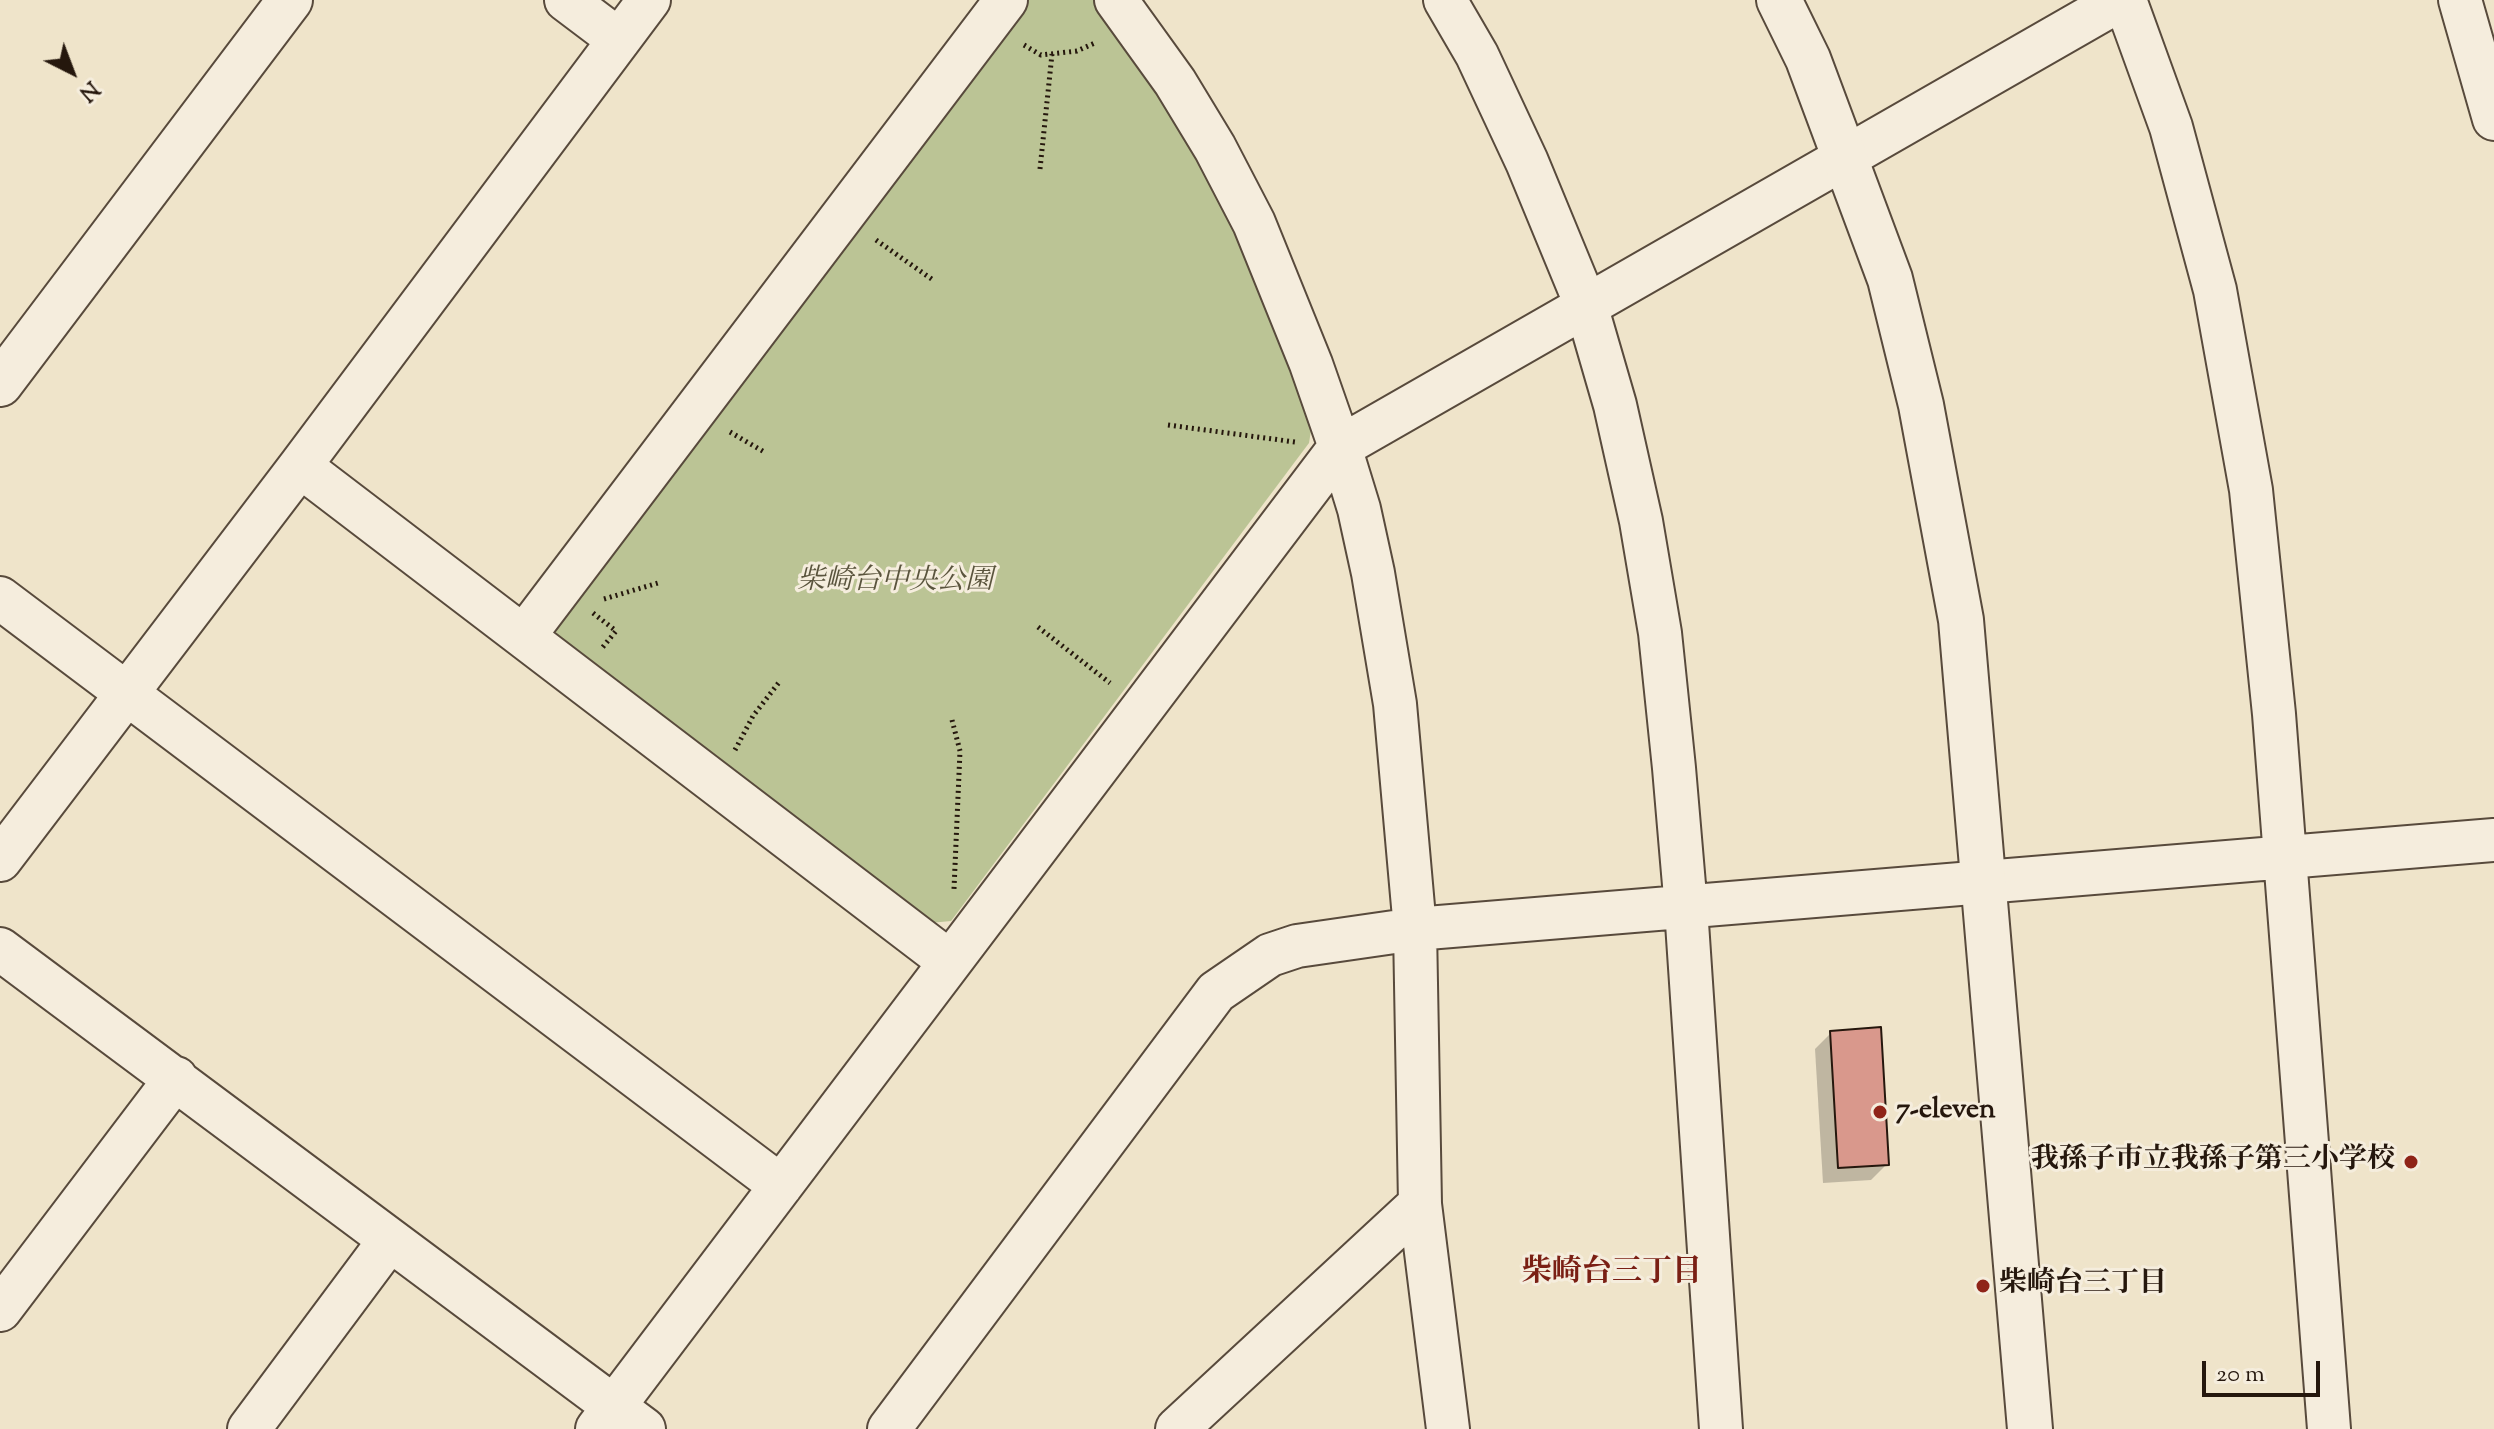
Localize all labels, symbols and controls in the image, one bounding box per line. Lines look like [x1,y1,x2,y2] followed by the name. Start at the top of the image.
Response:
[32,32,112,112] north arrow
[71,72,105,108] text: N
[797,566,993,600] park label: 柴崎台中央公園
[1896,1095,1996,1129] place label: 7-eleven
[1871,1103,1889,1121] marker: 7-eleven
[2031,1145,2395,1179] place label: 我孫子市立我孫子第三小学校
[2402,1153,2420,1171] marker: 我孫子市立我孫子第三小学校
[1522,1257,1702,1293] district label: 柴崎台三丁目
[1999,1269,2167,1303] place label: 柴崎台三丁目
[1974,1277,1992,1295] marker: 柴崎台三丁目
[2206,1345,2324,1395] scale bar
[2216,1358,2265,1392] text: 20 m

